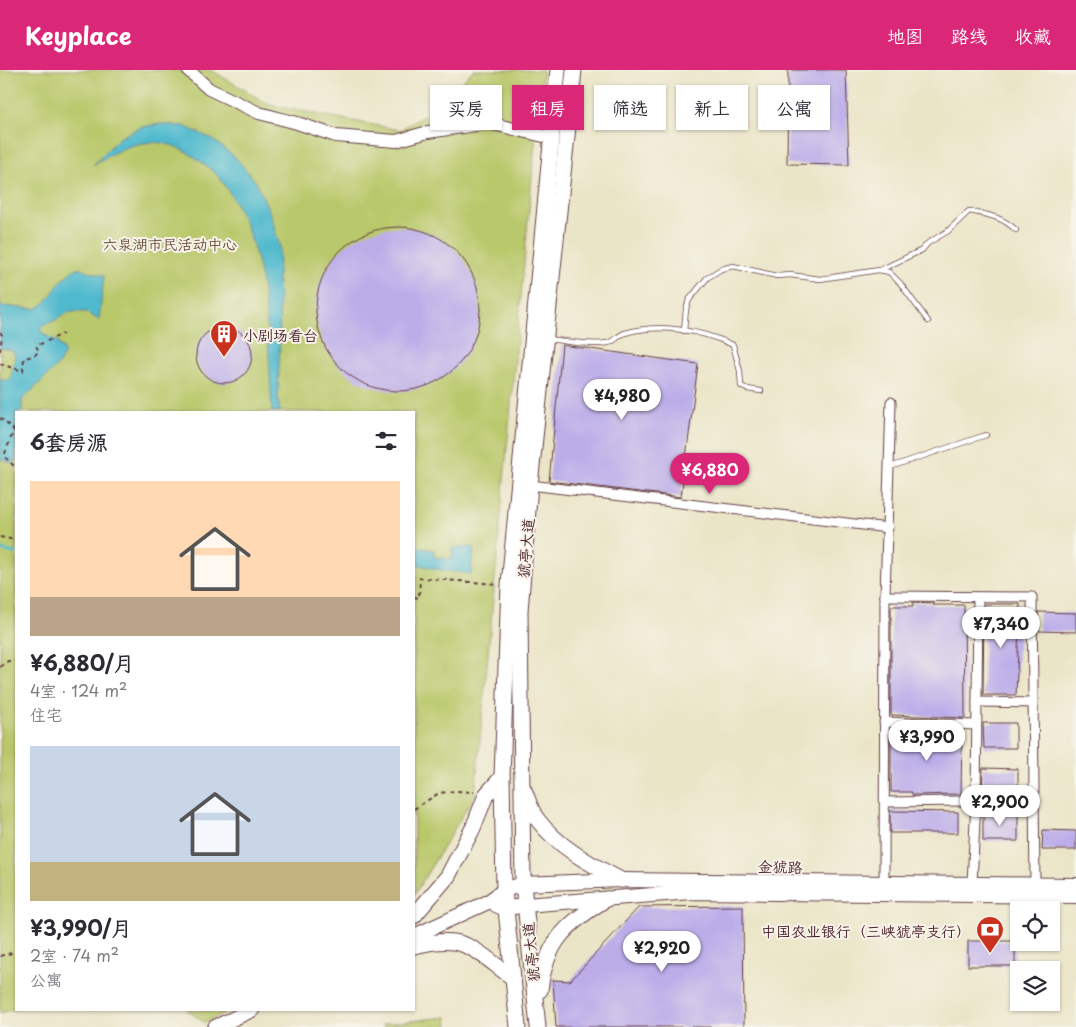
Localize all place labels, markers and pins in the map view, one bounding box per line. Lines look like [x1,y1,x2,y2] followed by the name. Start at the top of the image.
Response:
[209,319,239,358] building icon: 小剧场看台
[243,323,318,346] place label: 小剧场看台
[581,378,663,421] pin: ¥4,980
[669,452,751,495] pin: ¥6,880
[960,606,1042,649] pin: ¥7,340
[886,720,968,762] pin: ¥3,990
[959,784,1041,827] pin: ¥2,900
[975,915,1005,954] bank icon: 中国农业银行（三峡猇亭支行）
[761,919,971,942] place label: 中国农业银行（三峡猇亭支行）
[621,930,703,973] pin: ¥2,920

